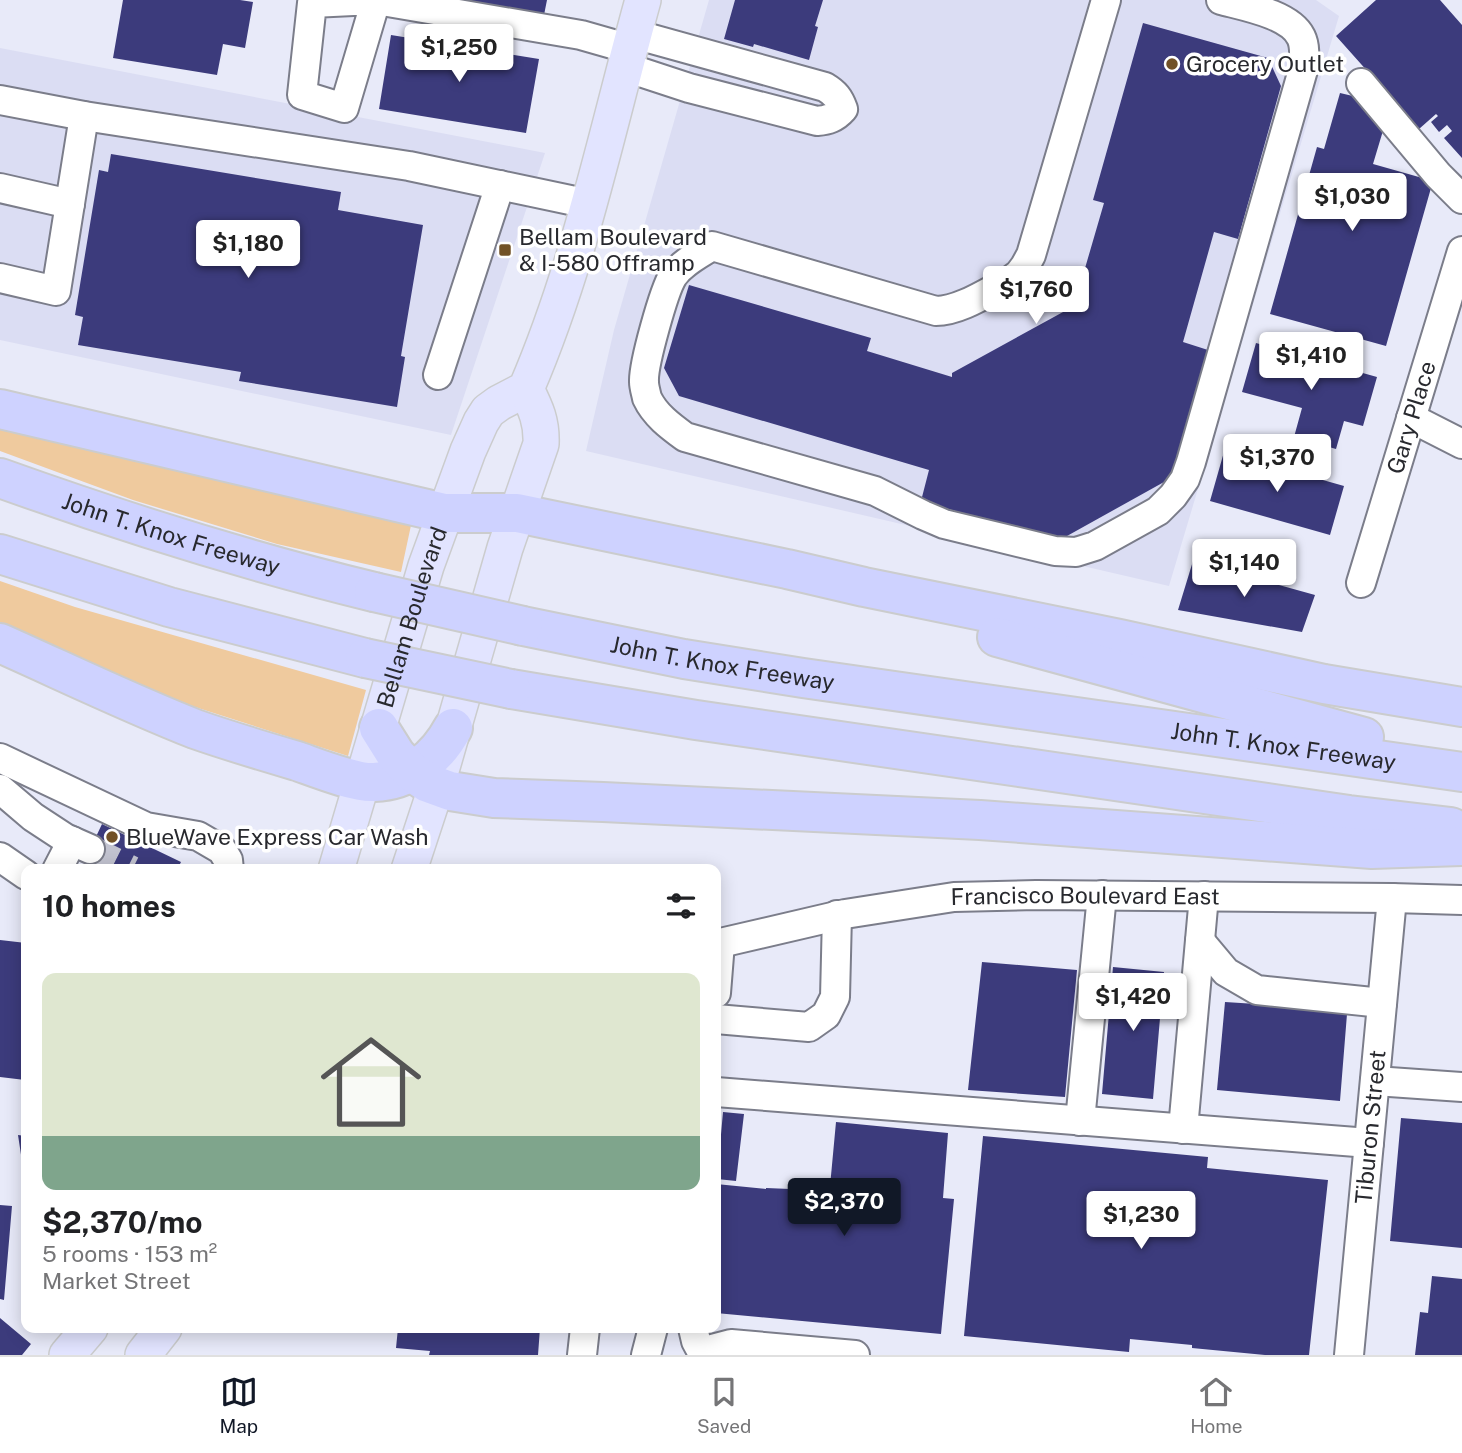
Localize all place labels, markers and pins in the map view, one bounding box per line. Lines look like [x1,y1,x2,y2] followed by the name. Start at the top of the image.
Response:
[402,24,516,84] pin: $1,250
[1186,50,1344,77] place label: Grocery Outlet
[1164,56,1180,72] marker: Grocery Outlet
[1295,174,1409,233] pin: $1,030
[191,220,305,280] pin: $1,180
[519,223,707,276] place label: Bellam Boulevard & I-580 Offramp
[497,242,513,258] marker: Bellam Boulevard & I-580 Offramp
[979,266,1093,326] pin: $1,760
[1254,332,1368,392] pin: $1,410
[1220,434,1334,494] pin: $1,370
[1187,540,1301,599] pin: $1,140
[126,823,429,850] place label: BlueWave Express Car Wash
[104,829,120,845] marker: BlueWave Express Car Wash
[1076,974,1190,1033] pin: $1,420
[787,1178,901,1238] pin: $2,370
[1084,1192,1198,1251] pin: $1,230

